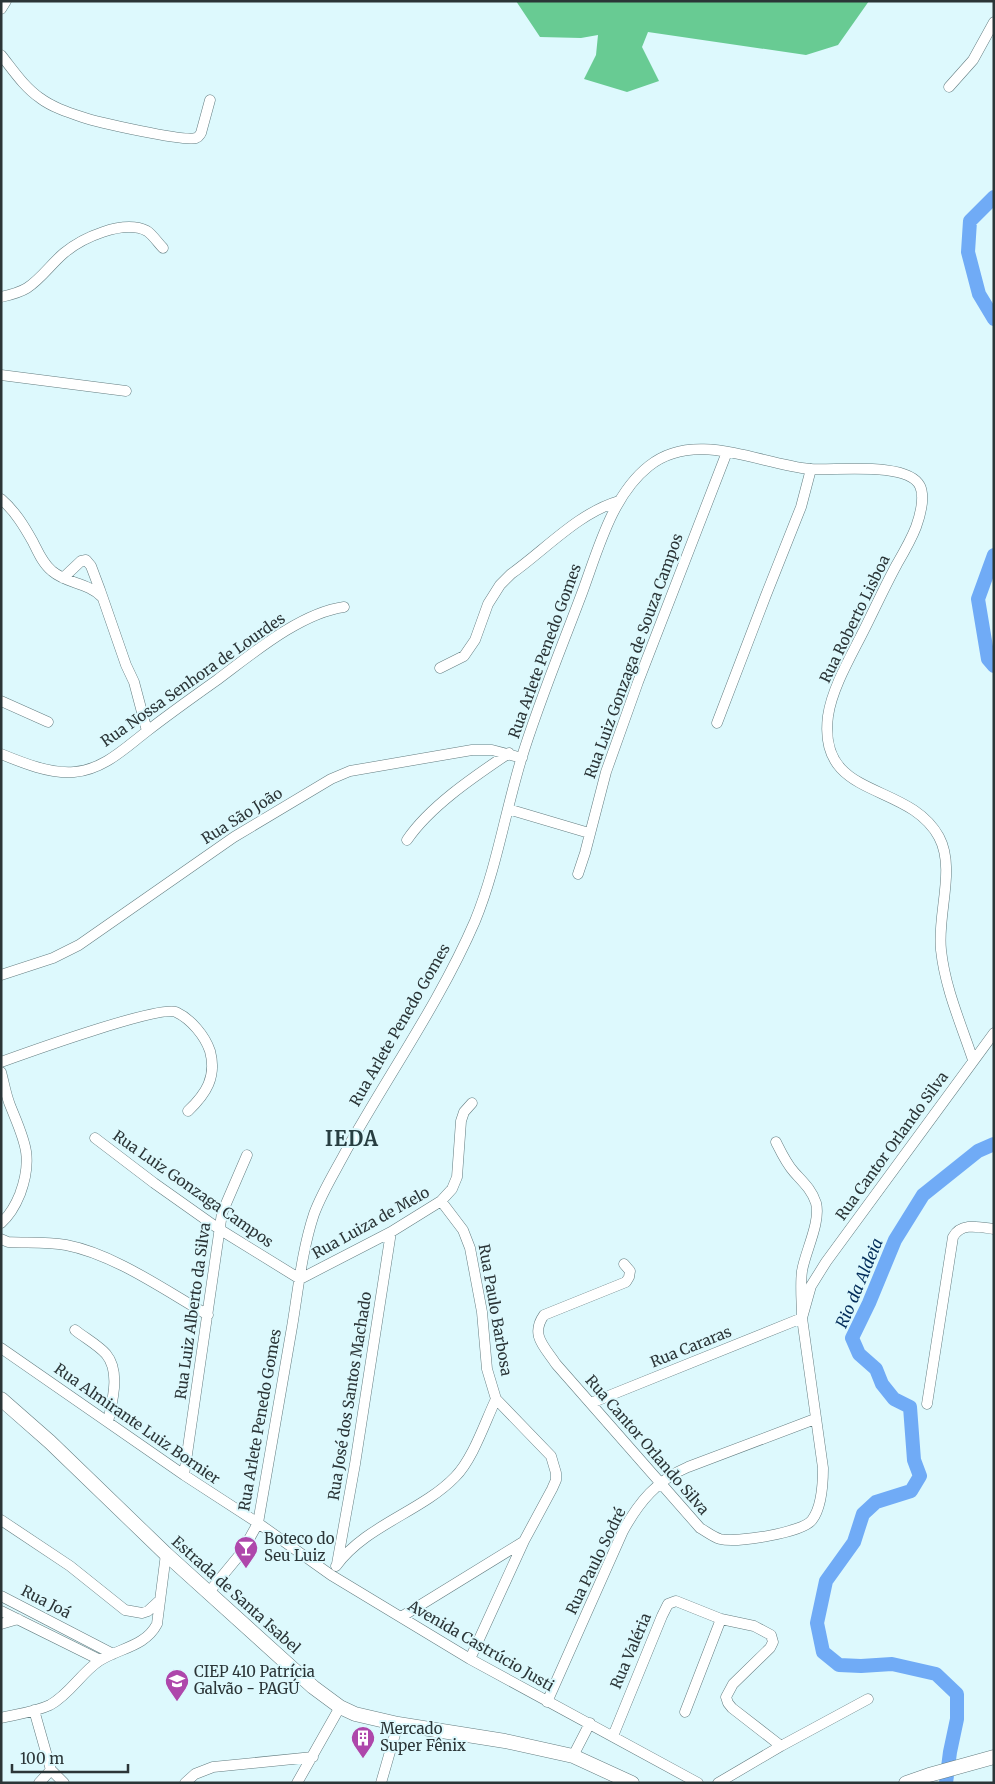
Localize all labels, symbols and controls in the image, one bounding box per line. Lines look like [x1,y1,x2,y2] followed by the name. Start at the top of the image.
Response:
[580,531,687,781] street label: Rua Luiz Gonzaga de Souza Campos
[815,552,894,686] street label: Rua Roberto Lisboa
[504,561,585,741] street label: Rua Arlete Penedo Gomes
[97,609,288,751] street label: Rua Nossa Senhora de Lourdes
[198,783,286,848] street label: Rua São João
[345,940,454,1109] street label: Rua Arlete Penedo Gomes
[831,1068,952,1224] street label: Rua Cantor Orlando Silva
[109,1126,277,1251] street label: Rua Luiz Gonzaga Campos
[325,1126,379,1151] district label: IEDA
[309,1182,433,1263] street label: Rua Luiza de Melo
[171,1221,214,1401] street label: Rua Luiz Alberto da Silva
[831,1235,887,1331] water label: Rio da Aldeia
[475,1242,516,1377] street label: Rua Paulo Barbosa
[324,1290,375,1502] street label: Rua José dos Santos Machado
[647,1322,734,1371] street label: Rua Cararas
[234,1327,285,1512] street label: Rua Arlete Penedo Gomes
[51,1359,224,1488] street label: Rua Almirante Luiz Bornier
[581,1371,713,1519] street label: Rua Cantor Orlando Silva
[562,1504,630,1617] street label: Rua Paulo Sodré
[264,1529,335,1565] place label: Boteco do Seu Luiz
[168,1532,305,1658] street label: Estrada de Santa Isabel
[233,1535,259,1569] bar icon: Boteco do Seu Luiz
[18,1581,74,1622] street label: Rua Joá
[404,1595,558,1695] street label: Avenida Castrúcio Justi
[606,1610,655,1692] street label: Rua Valéria
[194,1662,315,1698] place label: CIEP 410 Patrícia Galvão - PAGÚ
[164,1668,190,1702] school or university icon: CIEP 410 Patrícia Galvão - PAGÚ
[380,1719,466,1755] place label: Mercado Super Fênix
[350,1725,376,1759] building icon: Mercado Super Fênix
[12,1742,129,1774] scale bar
[20,1749,64,1768] text: 100 m

